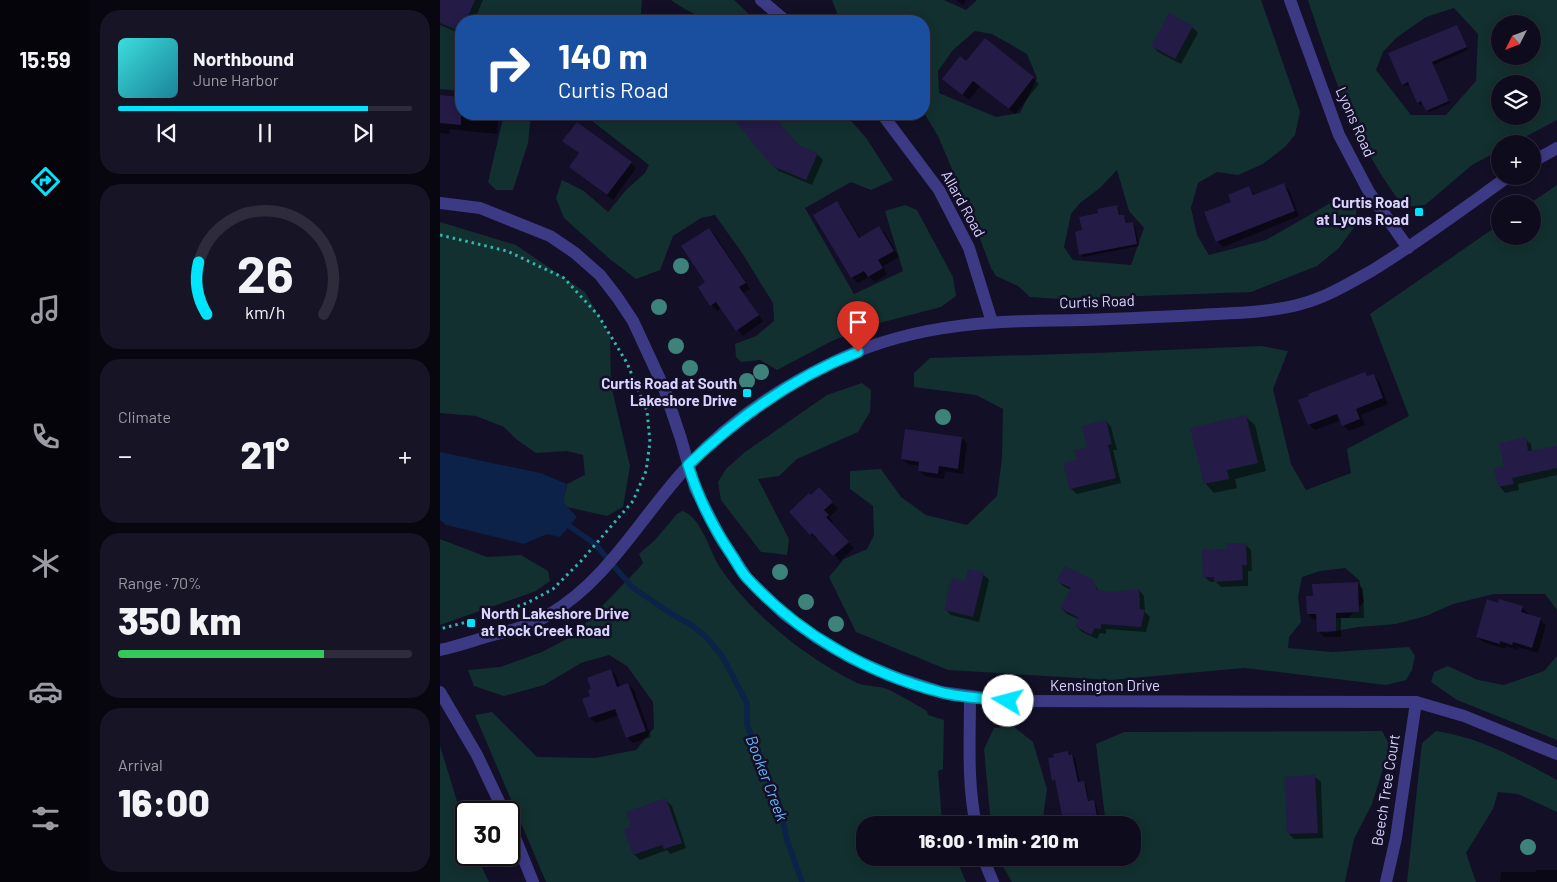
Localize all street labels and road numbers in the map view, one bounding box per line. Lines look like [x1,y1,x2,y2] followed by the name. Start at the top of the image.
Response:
[1333,84,1379,159] street label: Lyons Road
[938,167,990,240] street label: Allard Road
[1059,291,1135,311] street label: Curtis Road
[1050,676,1160,694] street label: Kensington Drive
[1367,733,1403,847] street label: Beech Tree Court

